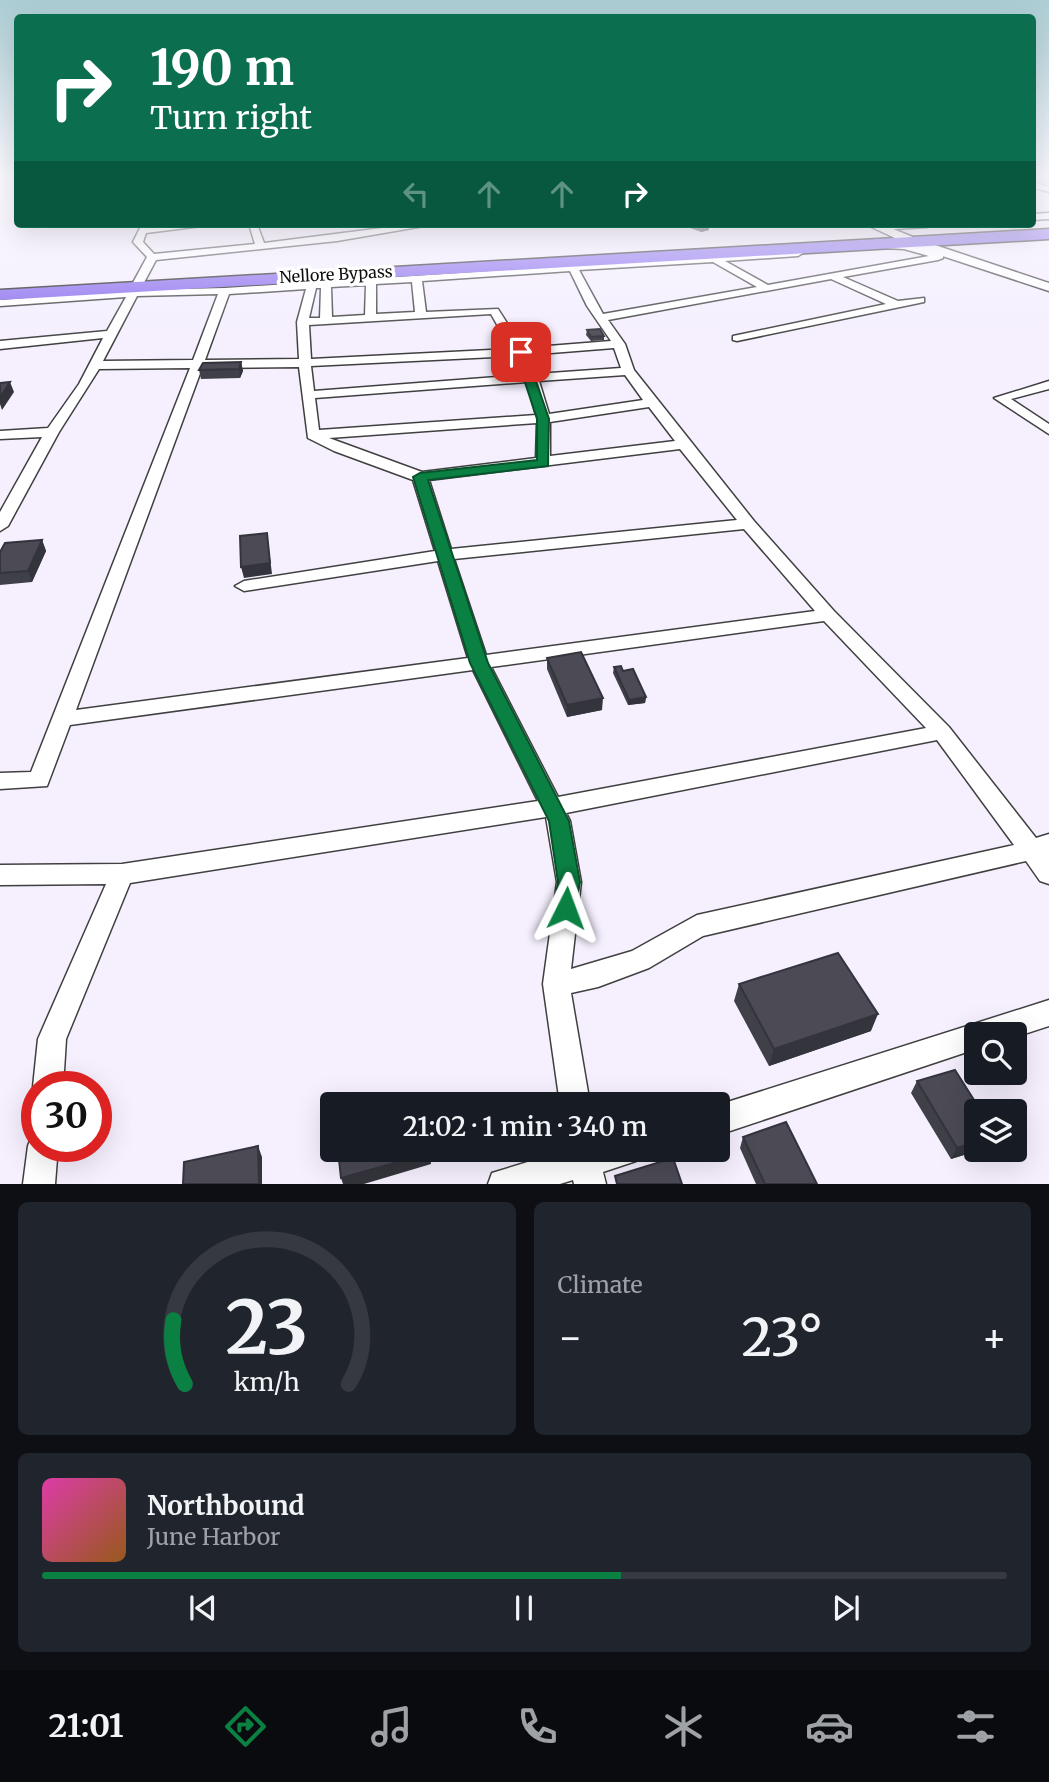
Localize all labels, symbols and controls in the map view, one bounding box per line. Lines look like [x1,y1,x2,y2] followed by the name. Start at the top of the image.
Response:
[150,37,294,98] text: 190 m
[35,42,126,133] icon: right
[150,98,312,138] text: Turn right
[397,175,435,213] icon: left
[470,175,508,213] icon: ahead
[543,175,581,213] icon: ahead
[616,175,654,213] icon: right
[279,261,393,287] street label: Nellore Bypass
[491,322,551,382] pin
[502,333,540,371] icon: arrive
[529,871,603,945] position arrow
[964,1022,1027,1162] map controls
[964,1022,1027,1085] button: search
[21,1071,112,1162] speed limit sign: 30
[964,1099,1027,1162] button: layers
[403,1110,647,1143] text: 21:02 · 1 min · 340 m
[558,1270,643,1299] text: Climate
[225,1283,308,1375] text: 23
[741,1305,823,1370] text: 23°
[558,1314,583,1361] text: −
[982,1314,1007,1361] text: +
[234,1366,300,1398] text: km/h
[147,1489,305,1522] text: Northbound
[147,1522,280,1551] text: June Harbor
[184,1589,222,1627] icon: previous
[505,1589,543,1627] icon: pause
[827,1589,865,1627] icon: next
[221,1702,270,1751] icon: directions
[367,1702,416,1751] icon: music
[513,1702,562,1751] icon: phone
[659,1702,708,1751] icon: climate
[805,1702,854,1751] icon: car
[951,1702,1000,1751] icon: filters
[49,1706,124,1746] text: 21:01

